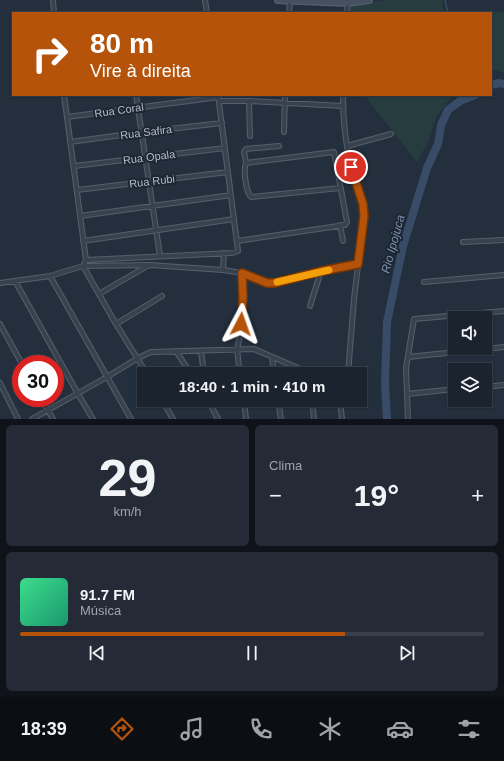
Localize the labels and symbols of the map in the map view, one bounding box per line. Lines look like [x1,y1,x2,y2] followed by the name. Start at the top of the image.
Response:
[94,101,144,119] street label: Rua Coral
[119,123,173,141] street label: Rua Safira
[122,148,177,166] street label: Rua Opala
[334,150,368,184] pin
[129,172,175,190] street label: Rua Rubi
[378,213,408,275] water label: Rio Ipojuca
[220,303,262,345] position arrow
[12,355,64,407] speed limit sign: 30

